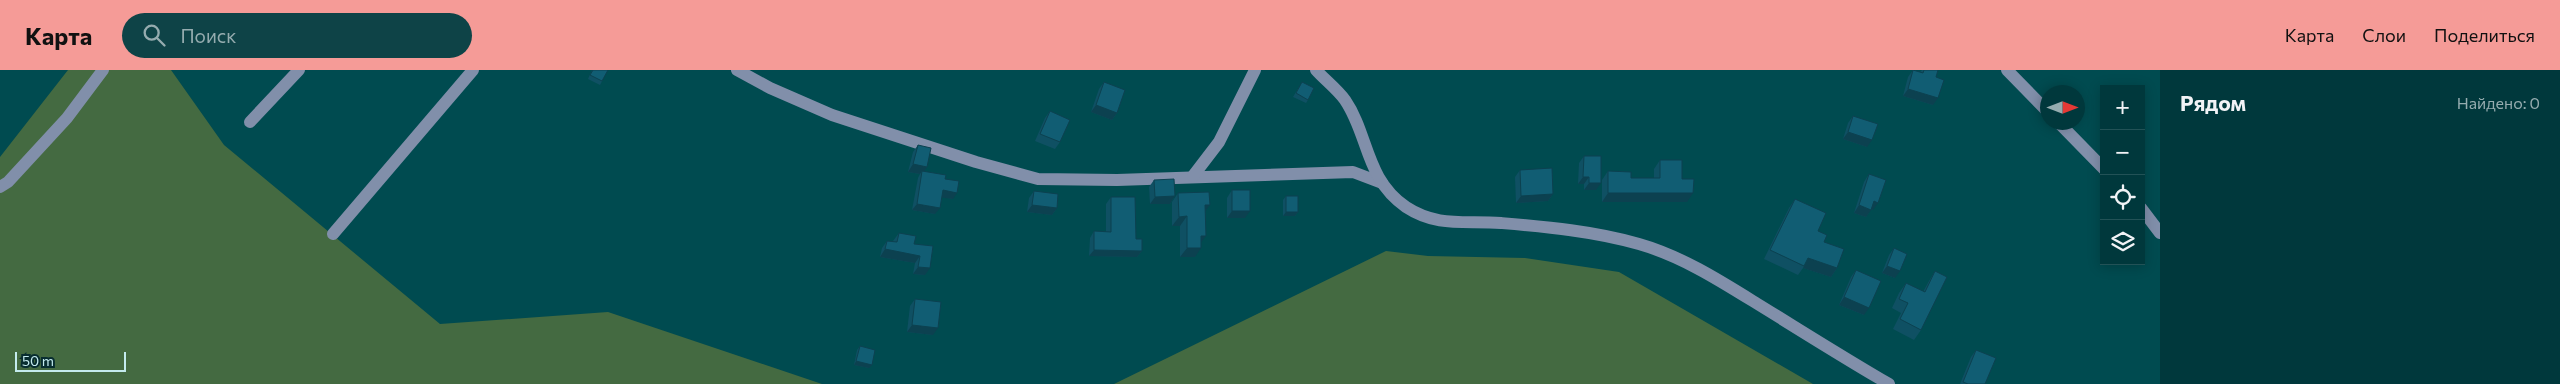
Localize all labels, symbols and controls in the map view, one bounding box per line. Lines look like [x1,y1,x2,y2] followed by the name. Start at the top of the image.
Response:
[122,13,472,58] search box
[25,21,92,50] text: Карта
[140,21,168,49] icon: search
[180,24,236,47] text: Поиск
[2285,24,2334,46] text: Карта
[2362,24,2406,46] text: Слои
[2434,24,2535,46] text: Поделиться
[2040,85,2085,130] north arrow
[2100,85,2145,265] map controls
[2100,85,2145,130] button: +
[2180,90,2246,115] text: Рядом
[2457,93,2540,112] text: Найдено: 0
[2100,130,2145,175] button: −
[2100,175,2145,220] button: locate
[2100,220,2145,265] button: layers
[15,349,126,372] scale bar
[22,352,54,369] text: 50 m

